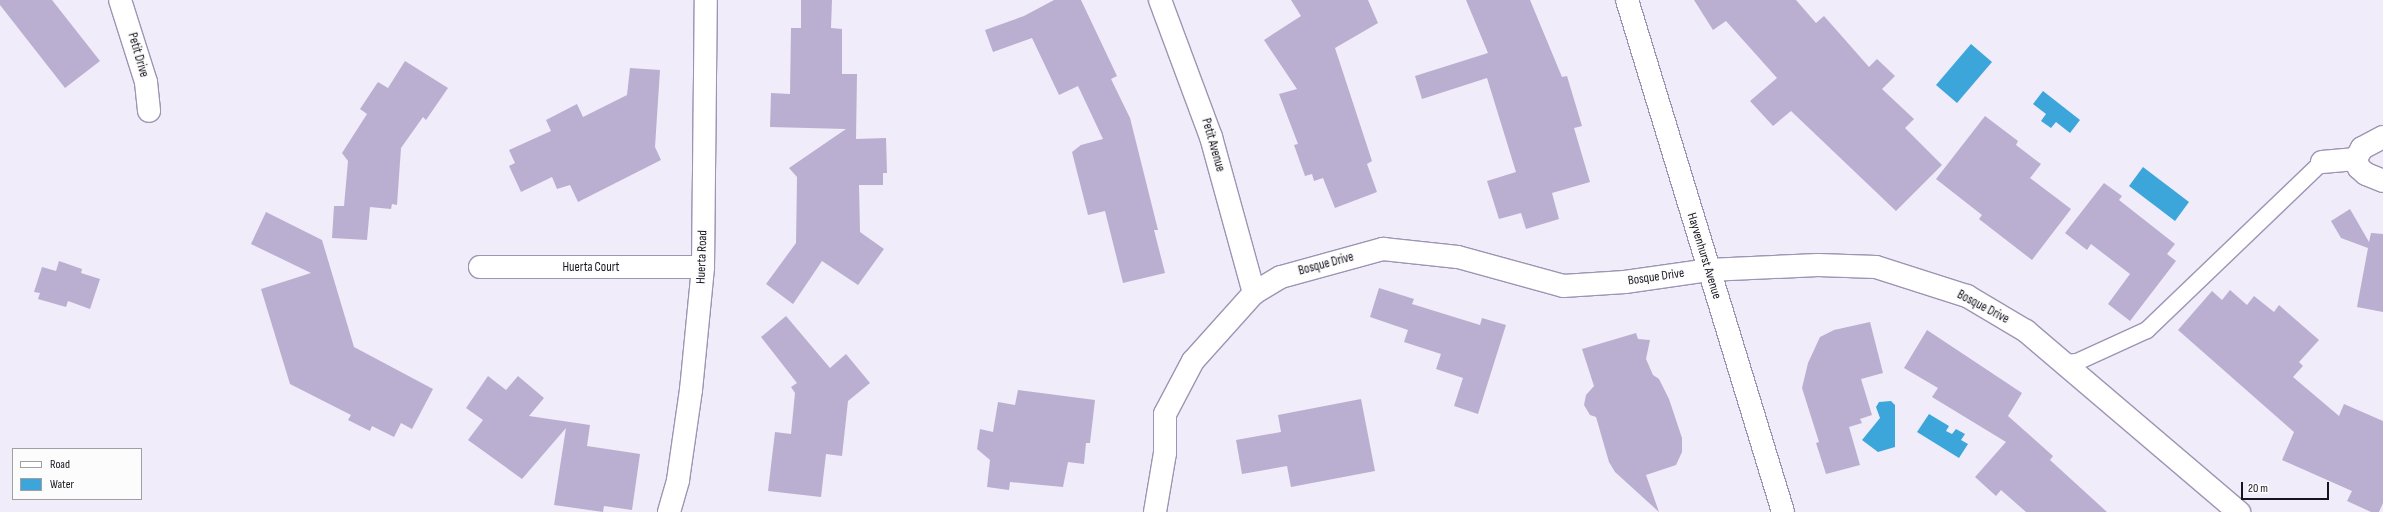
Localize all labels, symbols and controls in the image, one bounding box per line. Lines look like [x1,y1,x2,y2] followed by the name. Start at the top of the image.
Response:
[124,31,152,79] street label: Petit Drive
[1198,116,1228,174] street label: Petit Avenue
[1683,211,1725,301] street label: Hayvenhurst Avenue
[693,230,711,284] street label: Huerta Road
[1297,249,1355,279] street label: Bosque Drive
[563,259,619,275] street label: Huerta Court
[1627,265,1685,289] street label: Bosque Drive
[1954,287,2012,327] street label: Bosque Drive
[12,448,142,500] legend
[50,457,70,472] text: Road
[2243,474,2331,500] scale bar
[50,477,74,492] text: Water
[2248,481,2268,496] text: 20 m

